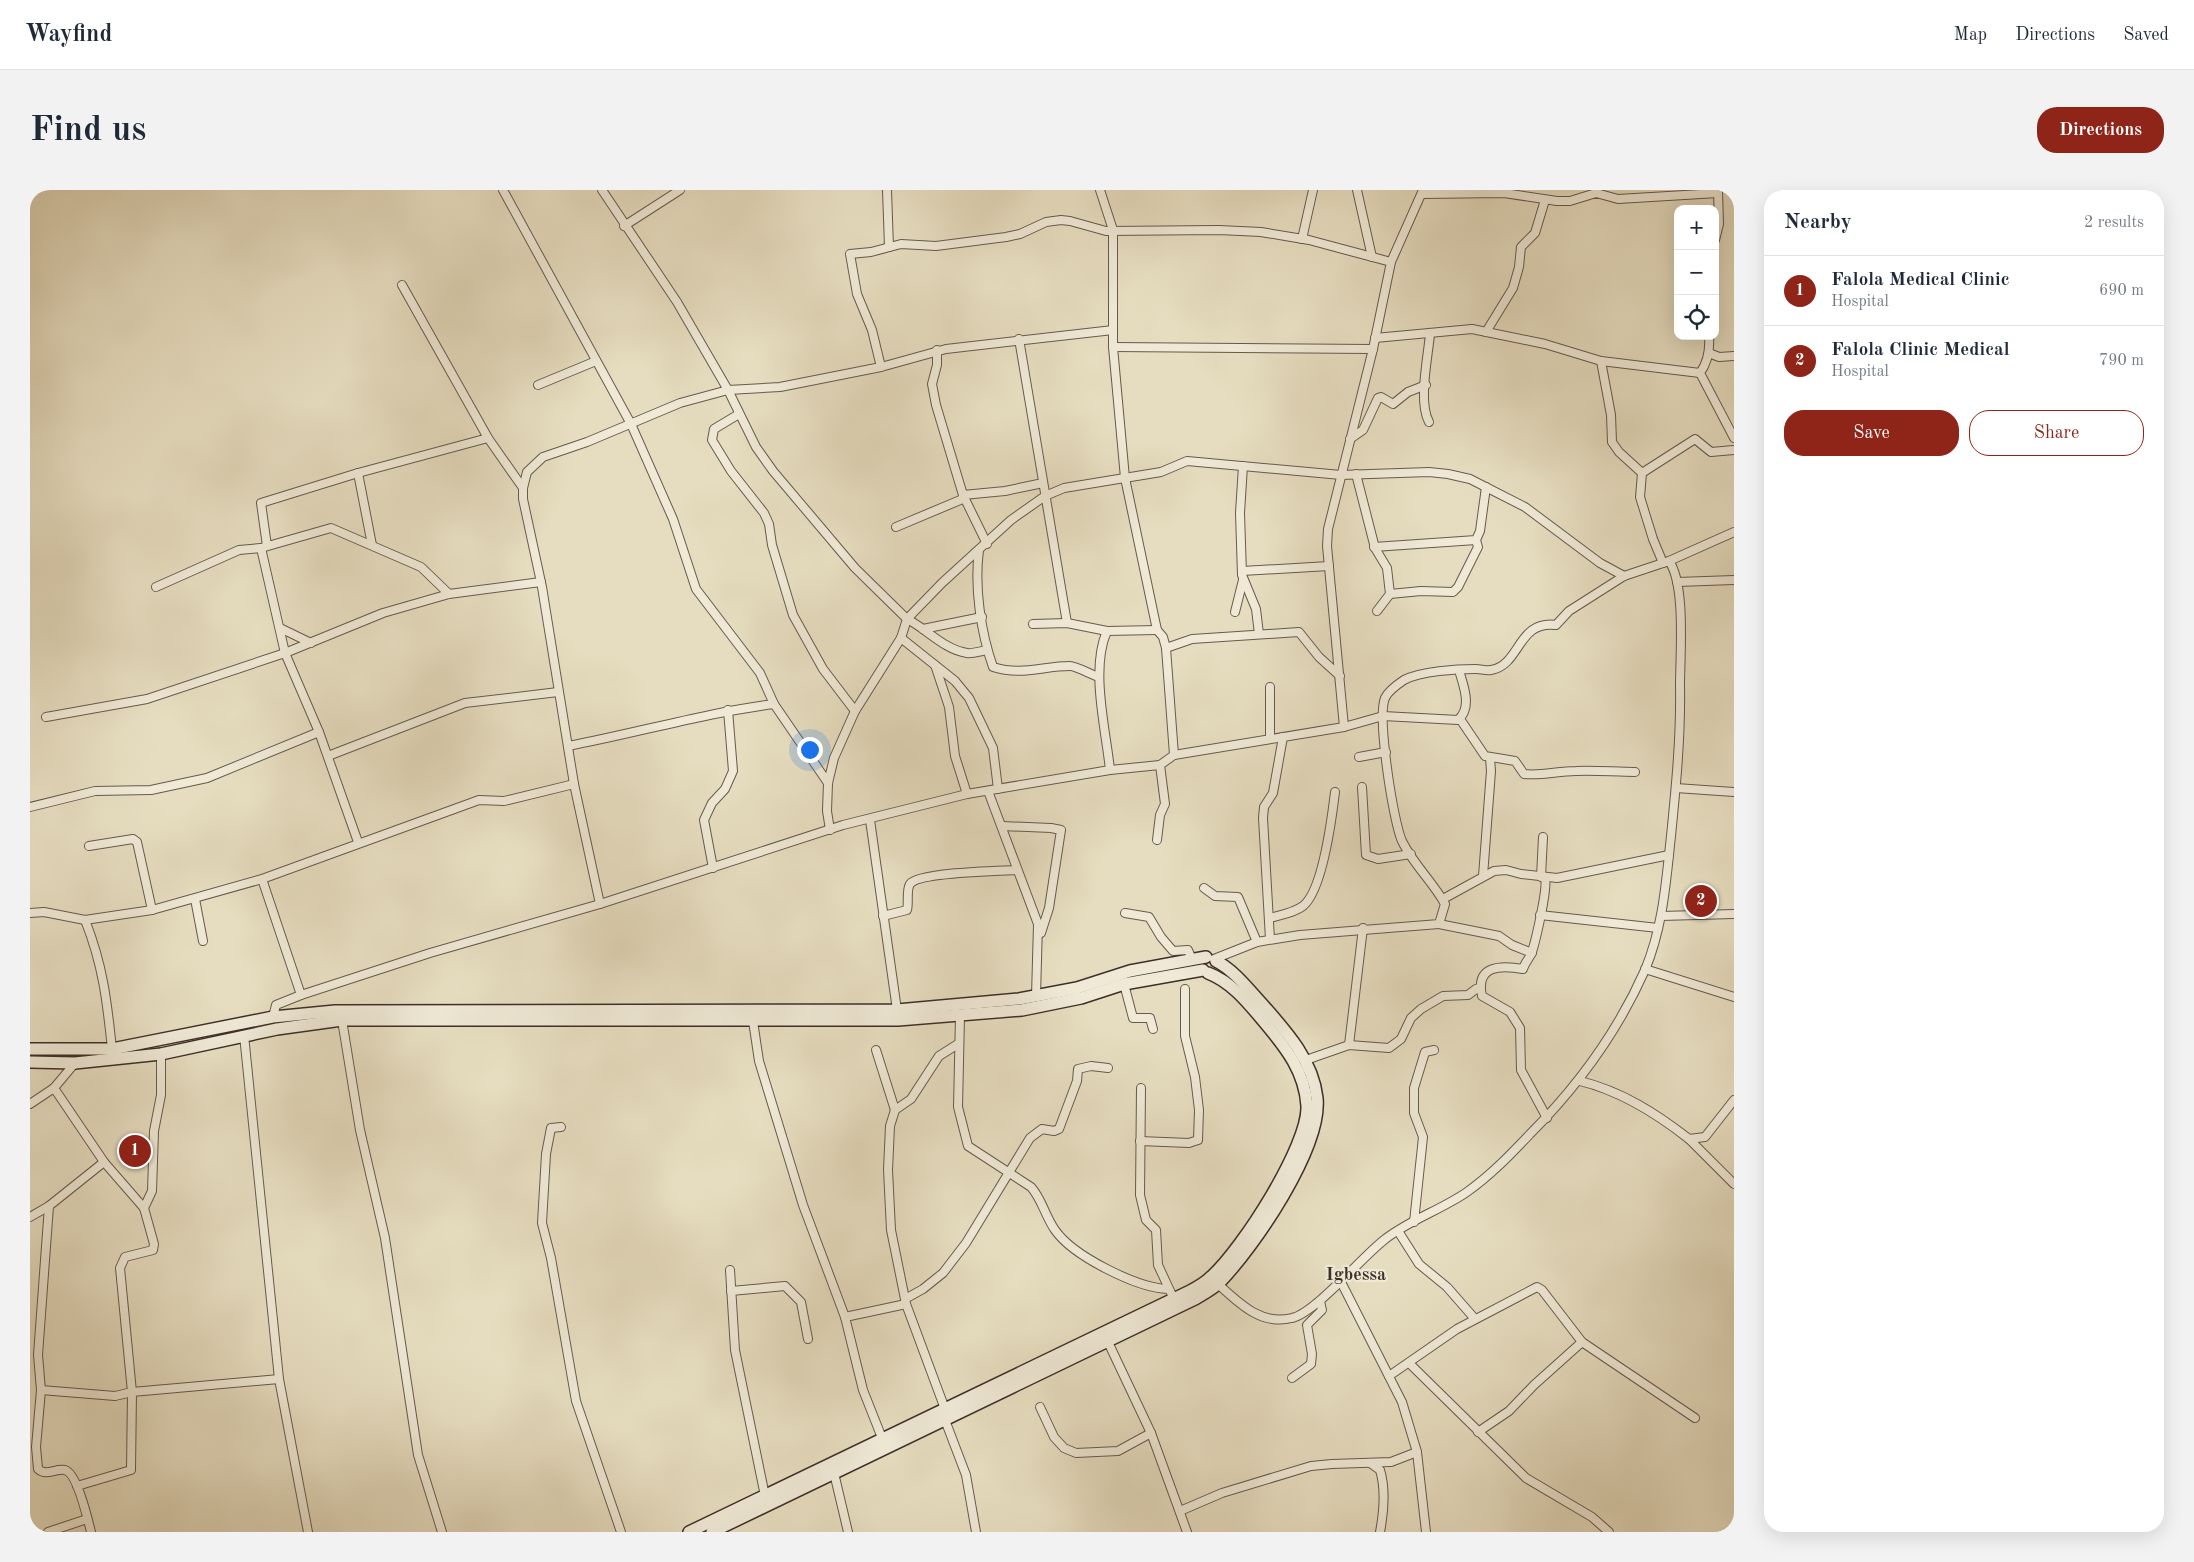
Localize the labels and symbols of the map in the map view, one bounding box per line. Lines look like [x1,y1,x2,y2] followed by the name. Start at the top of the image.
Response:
[797,737,823,763] your location
[1685,882,1717,920] pin: 2
[119,1132,151,1170] pin: 1
[1326,1266,1386,1284] district label: Igbessa

